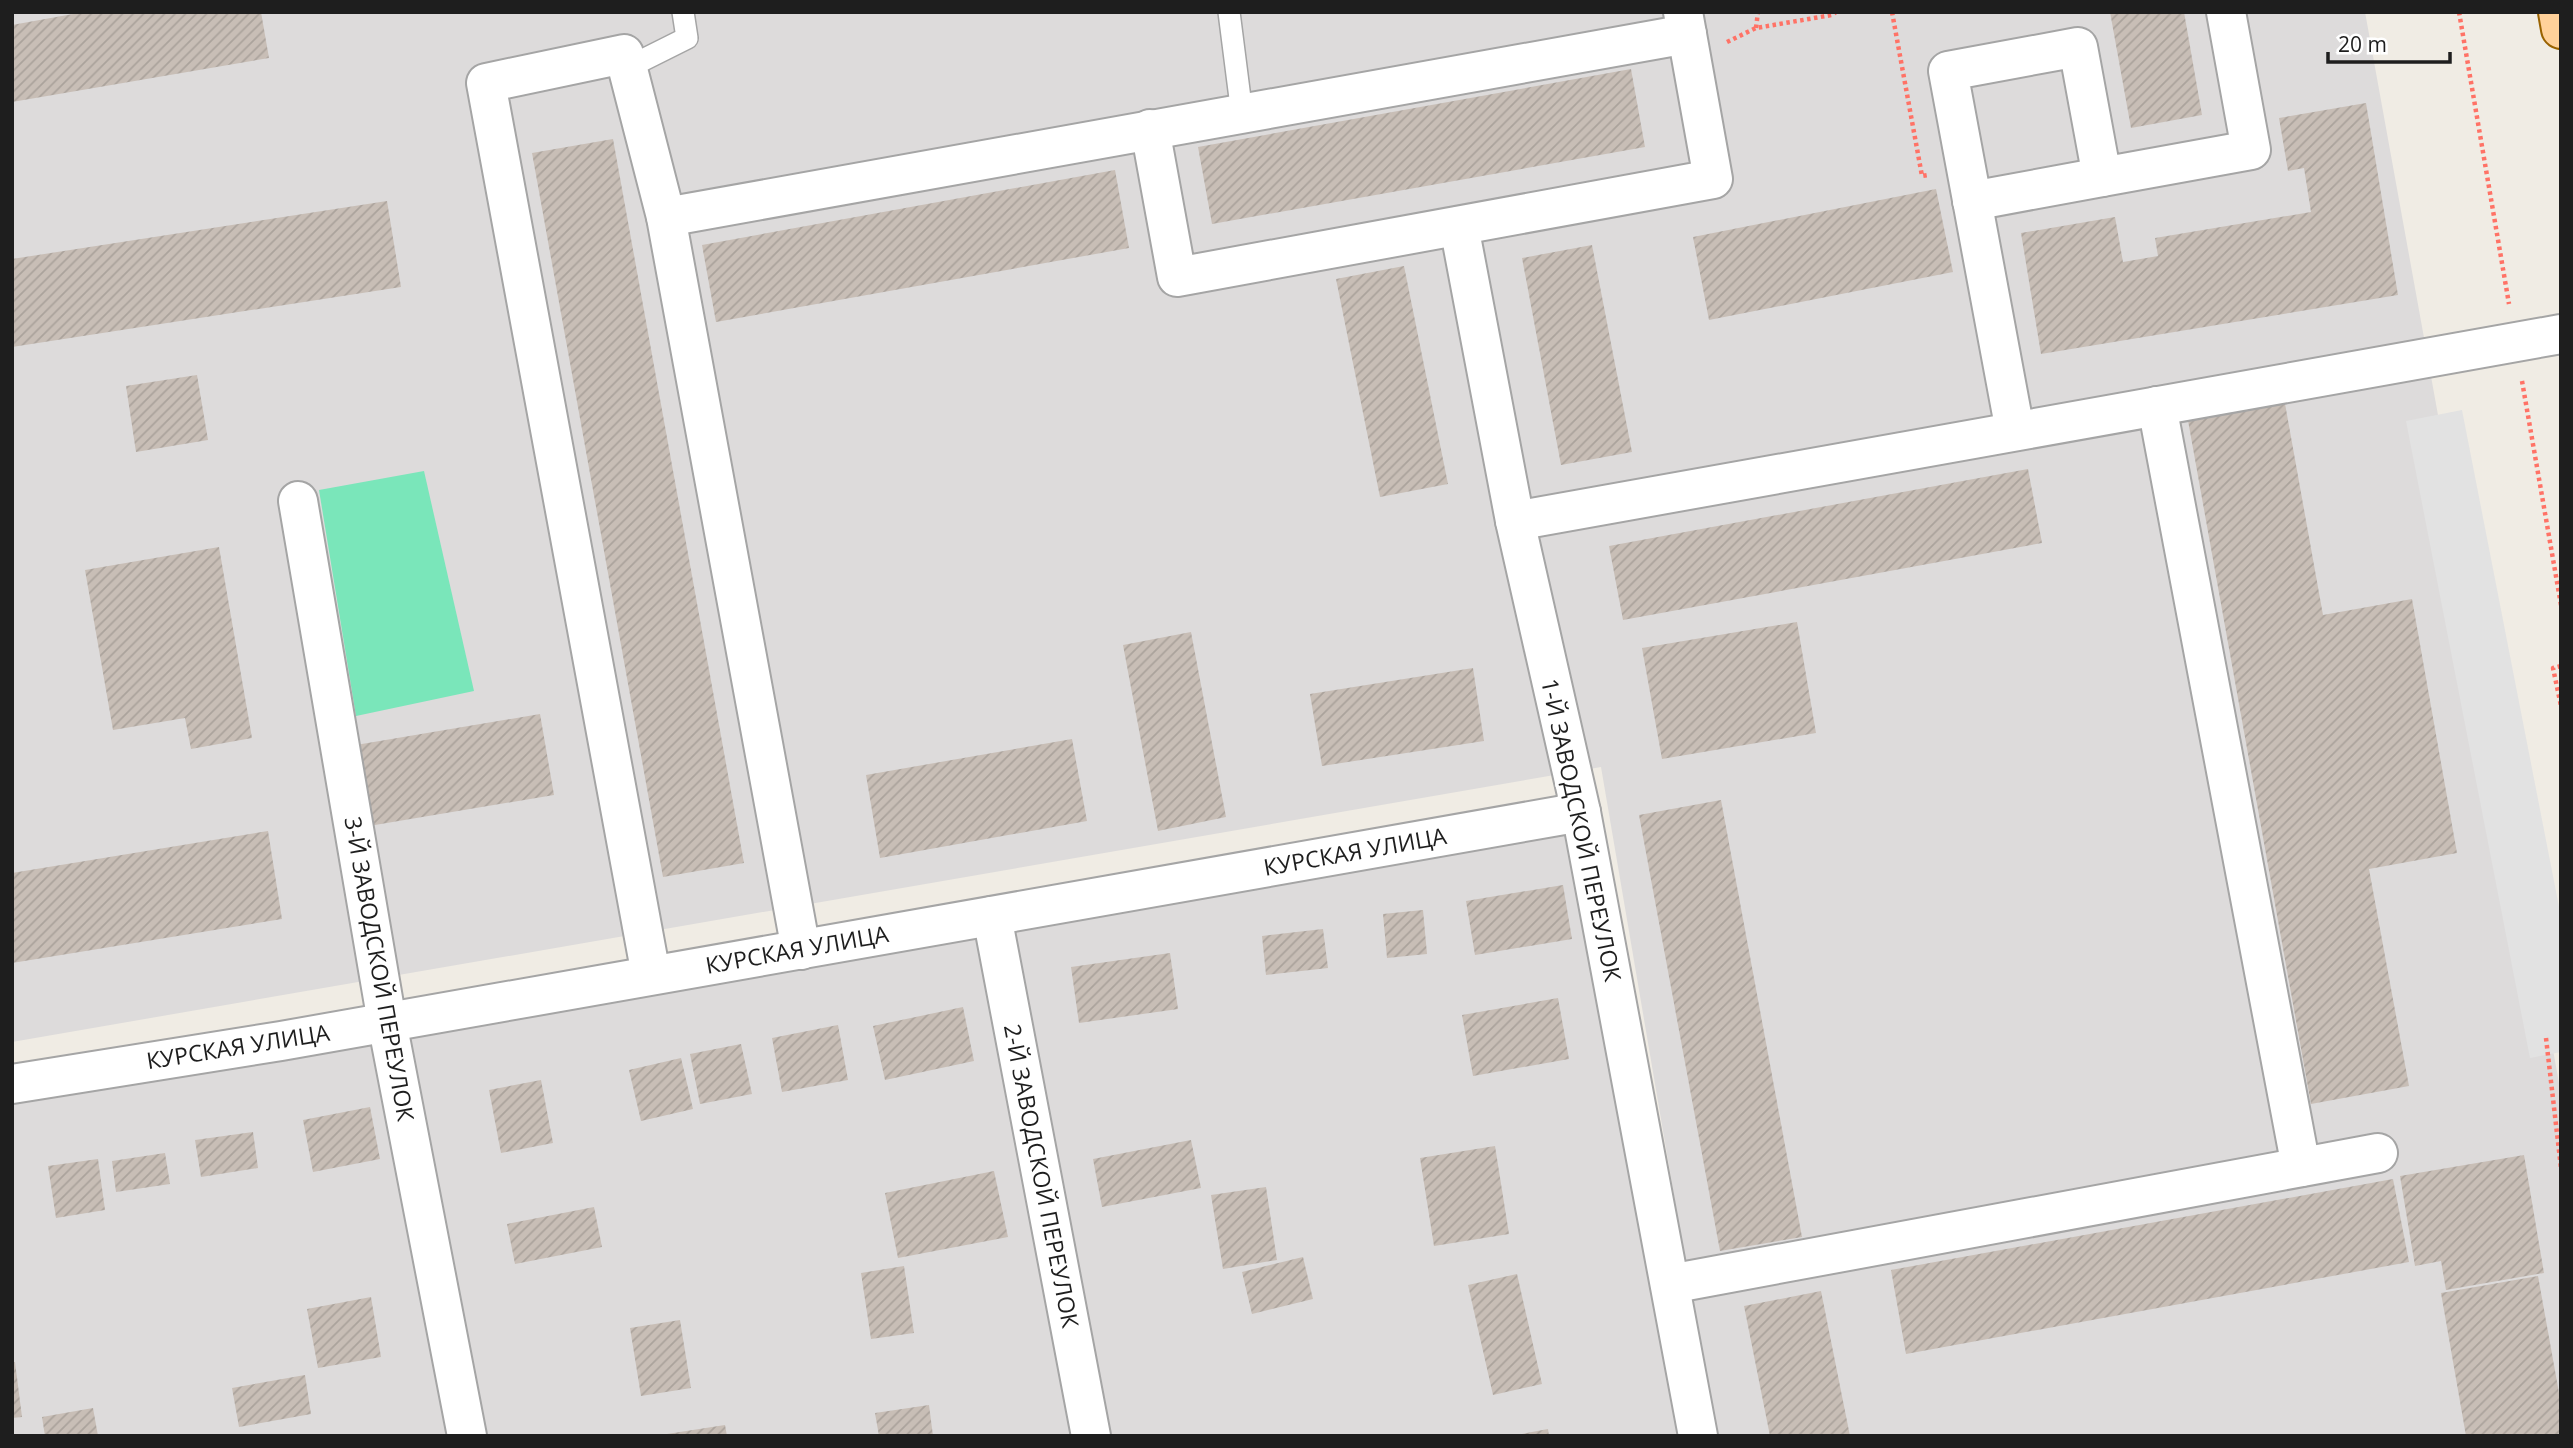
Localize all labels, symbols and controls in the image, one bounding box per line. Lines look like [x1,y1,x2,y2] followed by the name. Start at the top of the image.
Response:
[2328,21,2450,65] scale bar
[2338,30,2387,58] text: 20 m
[1534,675,1630,985] street label: 1-Й ЗАВОДСКОЙ ПЕРЕУЛОК
[337,814,423,1125] street label: 3-Й ЗАВОДСКОЙ ПЕРЕУЛОК
[1261,819,1449,883] street label: КУРСКАЯ УЛИЦА
[703,917,891,981] street label: КУРСКАЯ УЛИЦА
[144,1016,332,1076] street label: КУРСКАЯ УЛИЦА
[997,1021,1087,1331] street label: 2-Й ЗАВОДСКОЙ ПЕРЕУЛОК

